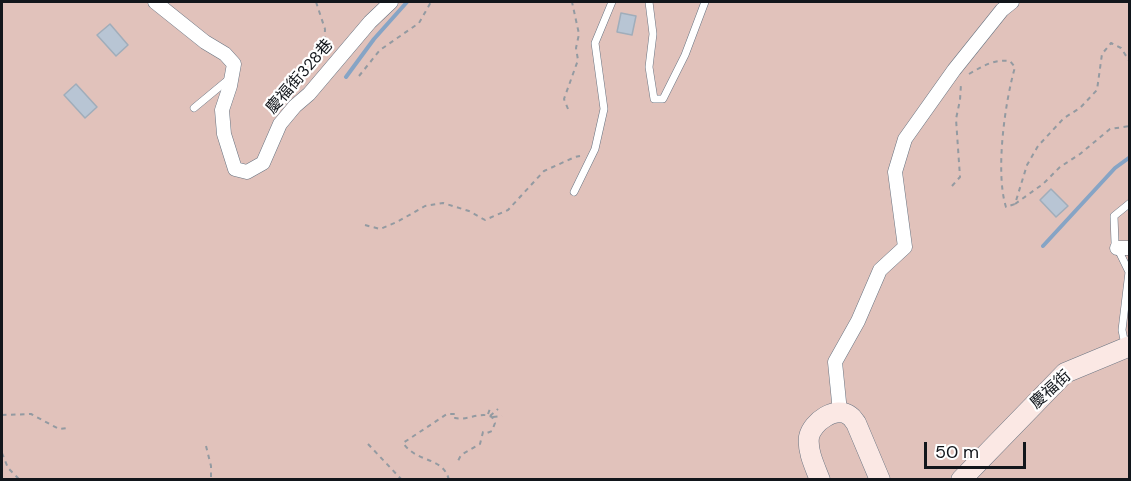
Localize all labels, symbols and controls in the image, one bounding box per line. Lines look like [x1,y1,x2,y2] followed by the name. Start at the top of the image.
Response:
[263,36,337,118] street label: 慶福街328巷
[1027,367,1075,413] street label: 慶福街
[927,430,1029,468] scale bar
[935,440,979,464] text: 50 m

